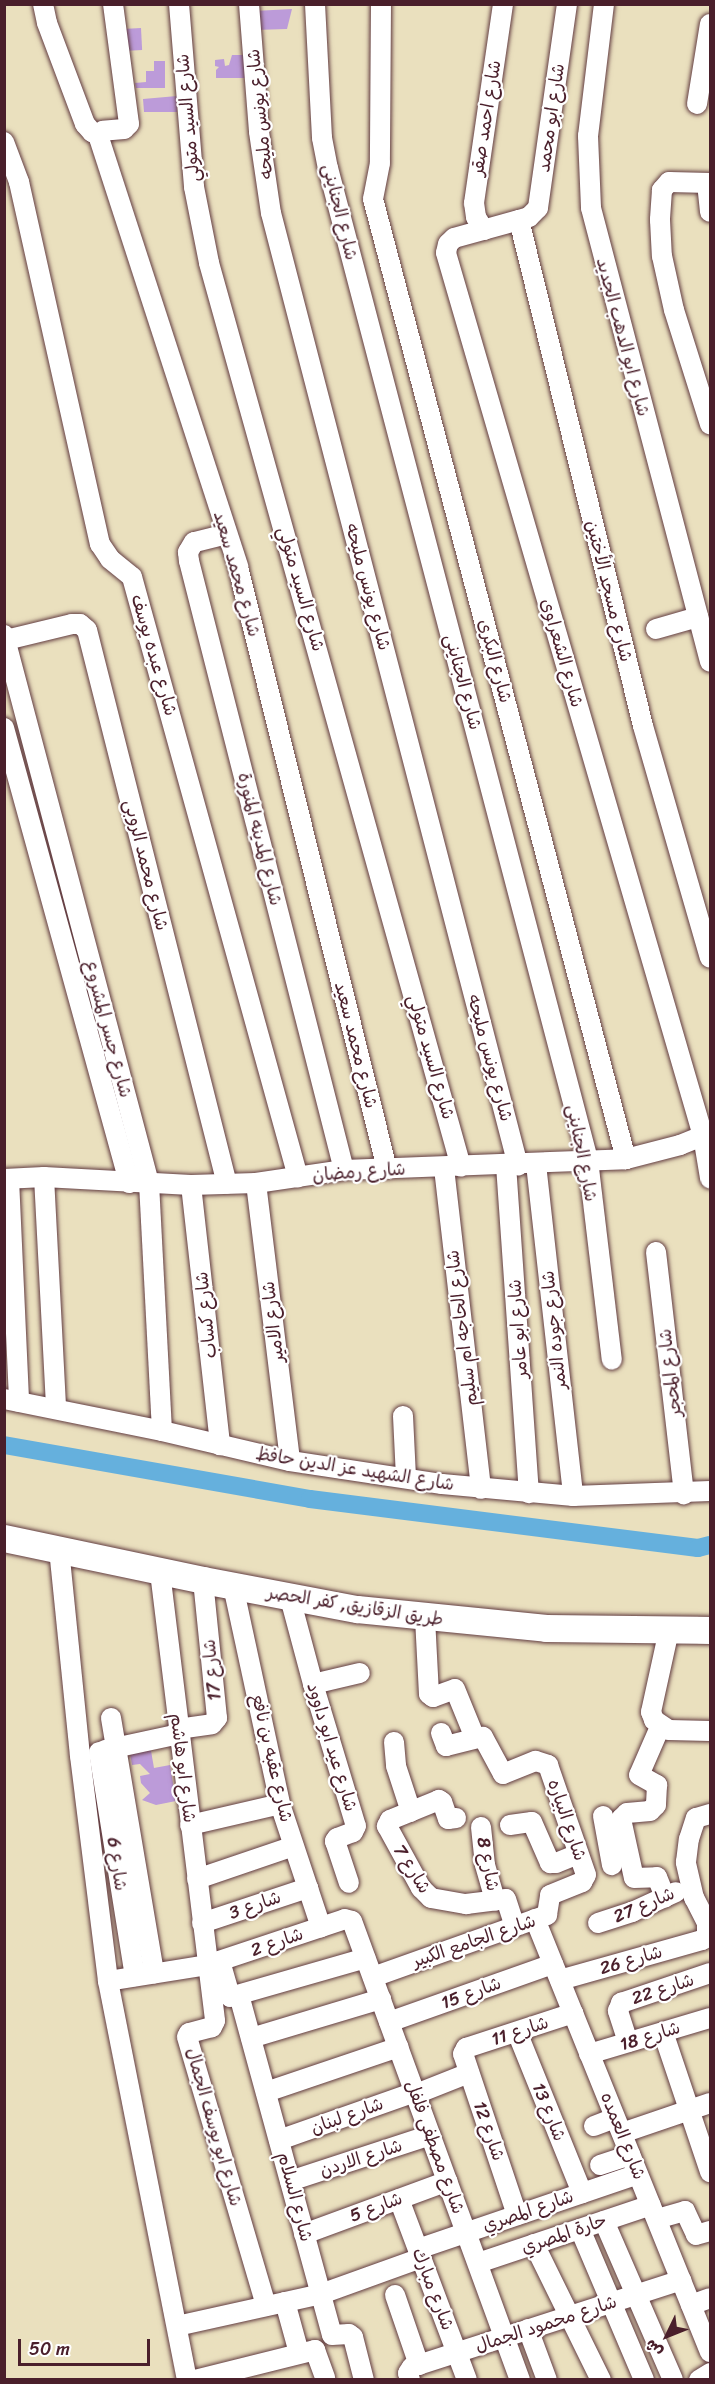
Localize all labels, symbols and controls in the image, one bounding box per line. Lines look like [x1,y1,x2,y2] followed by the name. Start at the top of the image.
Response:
[242,48,278,180] street label: شارع يونس مليحه
[172,53,204,183] street label: شارع السيد متولي
[466,59,506,177] street label: شارع احمد صقر
[533,62,569,174] street label: شارع ابو محمد
[318,162,362,262] street label: شارع الجناينى
[591,255,655,419] street label: شارع ابو الدهب الجديد
[209,509,265,639] street label: شارع محمد سعيد
[581,518,637,664] street label: شارع مسجد الأختين
[341,521,395,653] street label: شارع يونس مليحه
[273,524,329,654] street label: شارع السيد متولي
[126,592,182,718] street label: شارع عبده يوسف
[536,596,588,710] street label: شارع الشعراوى
[473,617,517,705] street label: شارع البكرى
[440,632,486,732] street label: شارع الجناينى
[233,770,287,908] street label: شارع المدينه المنورة
[119,797,173,933] street label: شارع محمد الروبى
[79,958,137,1100] street label: شارع جسر المشروع
[330,979,382,1111] street label: شارع محمد سعيد
[403,992,459,1122] street label: شارع السيد متولي
[463,992,517,1124] street label: شارع يونس مليحه
[562,1103,602,1203] street label: شارع الجناينى
[312,1158,406,1186] street label: شارع رمضان
[442,1249,482,1407] street label: شارع الحاجه ام سليم
[537,1270,571,1390] street label: شارع جوده النمر
[191,1271,221,1359] street label: شارع كساب
[504,1278,532,1380] street label: شارع ابو عامر
[257,1280,289,1364] street label: شارع الامير
[654,1328,686,1418] street label: شارع المحجر
[254,1443,456,1495] street label: شارع الشهيد عز الدين حافظ
[265,1581,445,1631] street label: طريق الزقازيق, كفر الحصر
[198,1638,226,1702] street label: شارع 17
[302,1680,362,1814] street label: شارع عيد ابو داوود
[247,1692,297,1824] street label: شارع عقبه بن نافع
[166,1712,200,1824] street label: شارع ابو هاشم
[543,1776,591,1864] street label: شارع البياره
[472,1835,504,1893] street label: شارع 8
[102,1836,132,1892] street label: شارع 6
[389,1840,435,1898] street label: شارع 7
[610,1882,678,1928] street label: شارع 27
[226,1886,284,1924] street label: شارع 3
[410,1910,538,1972] street label: شارع الجامع الكبير
[248,1923,306,1961] street label: شارع 2
[597,1941,665,1979] street label: شارع 26
[629,1969,697,2009] street label: شارع 22
[438,1972,504,2014] street label: شارع 15
[489,2012,551,2050] street label: شارع 11
[617,2017,683,2055] street label: شارع 18
[181,2045,247,2209] street label: شارع ابو يوسف الجمال
[401,2077,469,2217] street label: شارع مصطفى فلفل
[528,2080,570,2144] street label: شارع 13
[596,2089,650,2183] street label: شارع العمده
[308,2093,386,2139] street label: شارع لبنان
[469,2098,509,2164] street label: شارع 12
[317,2134,405,2182] street label: شارع الاردن
[273,2150,317,2244] street label: شارع السلام
[480,2185,576,2237] street label: شارع المصري
[347,2188,405,2226] street label: شارع 5
[518,2209,610,2259] street label: حارة المصري
[407,2245,459,2333] street label: شارع مبارك
[472,2291,620,2357] street label: شارع محمود الجمال
[637,2306,697,2366] north arrow
[21,2327,153,2365] scale bar
[637,2332,670,2365] text: ش
[29,2333,70,2365] text: 50 m

